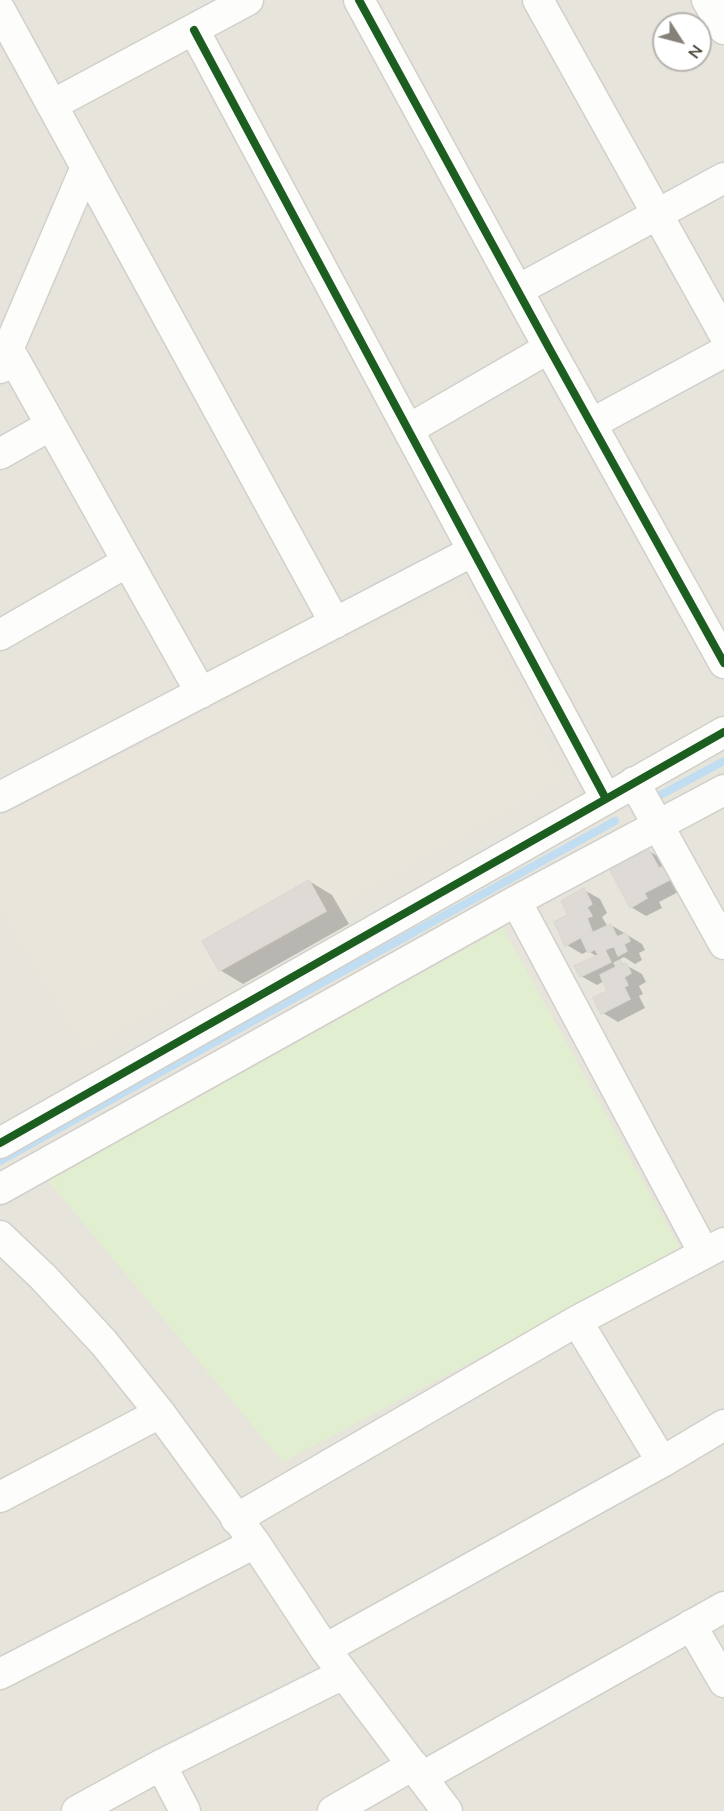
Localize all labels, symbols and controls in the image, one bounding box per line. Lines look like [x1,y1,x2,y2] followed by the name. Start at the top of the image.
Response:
[652,12,712,72] north arrow
[683,40,707,63] text: N

